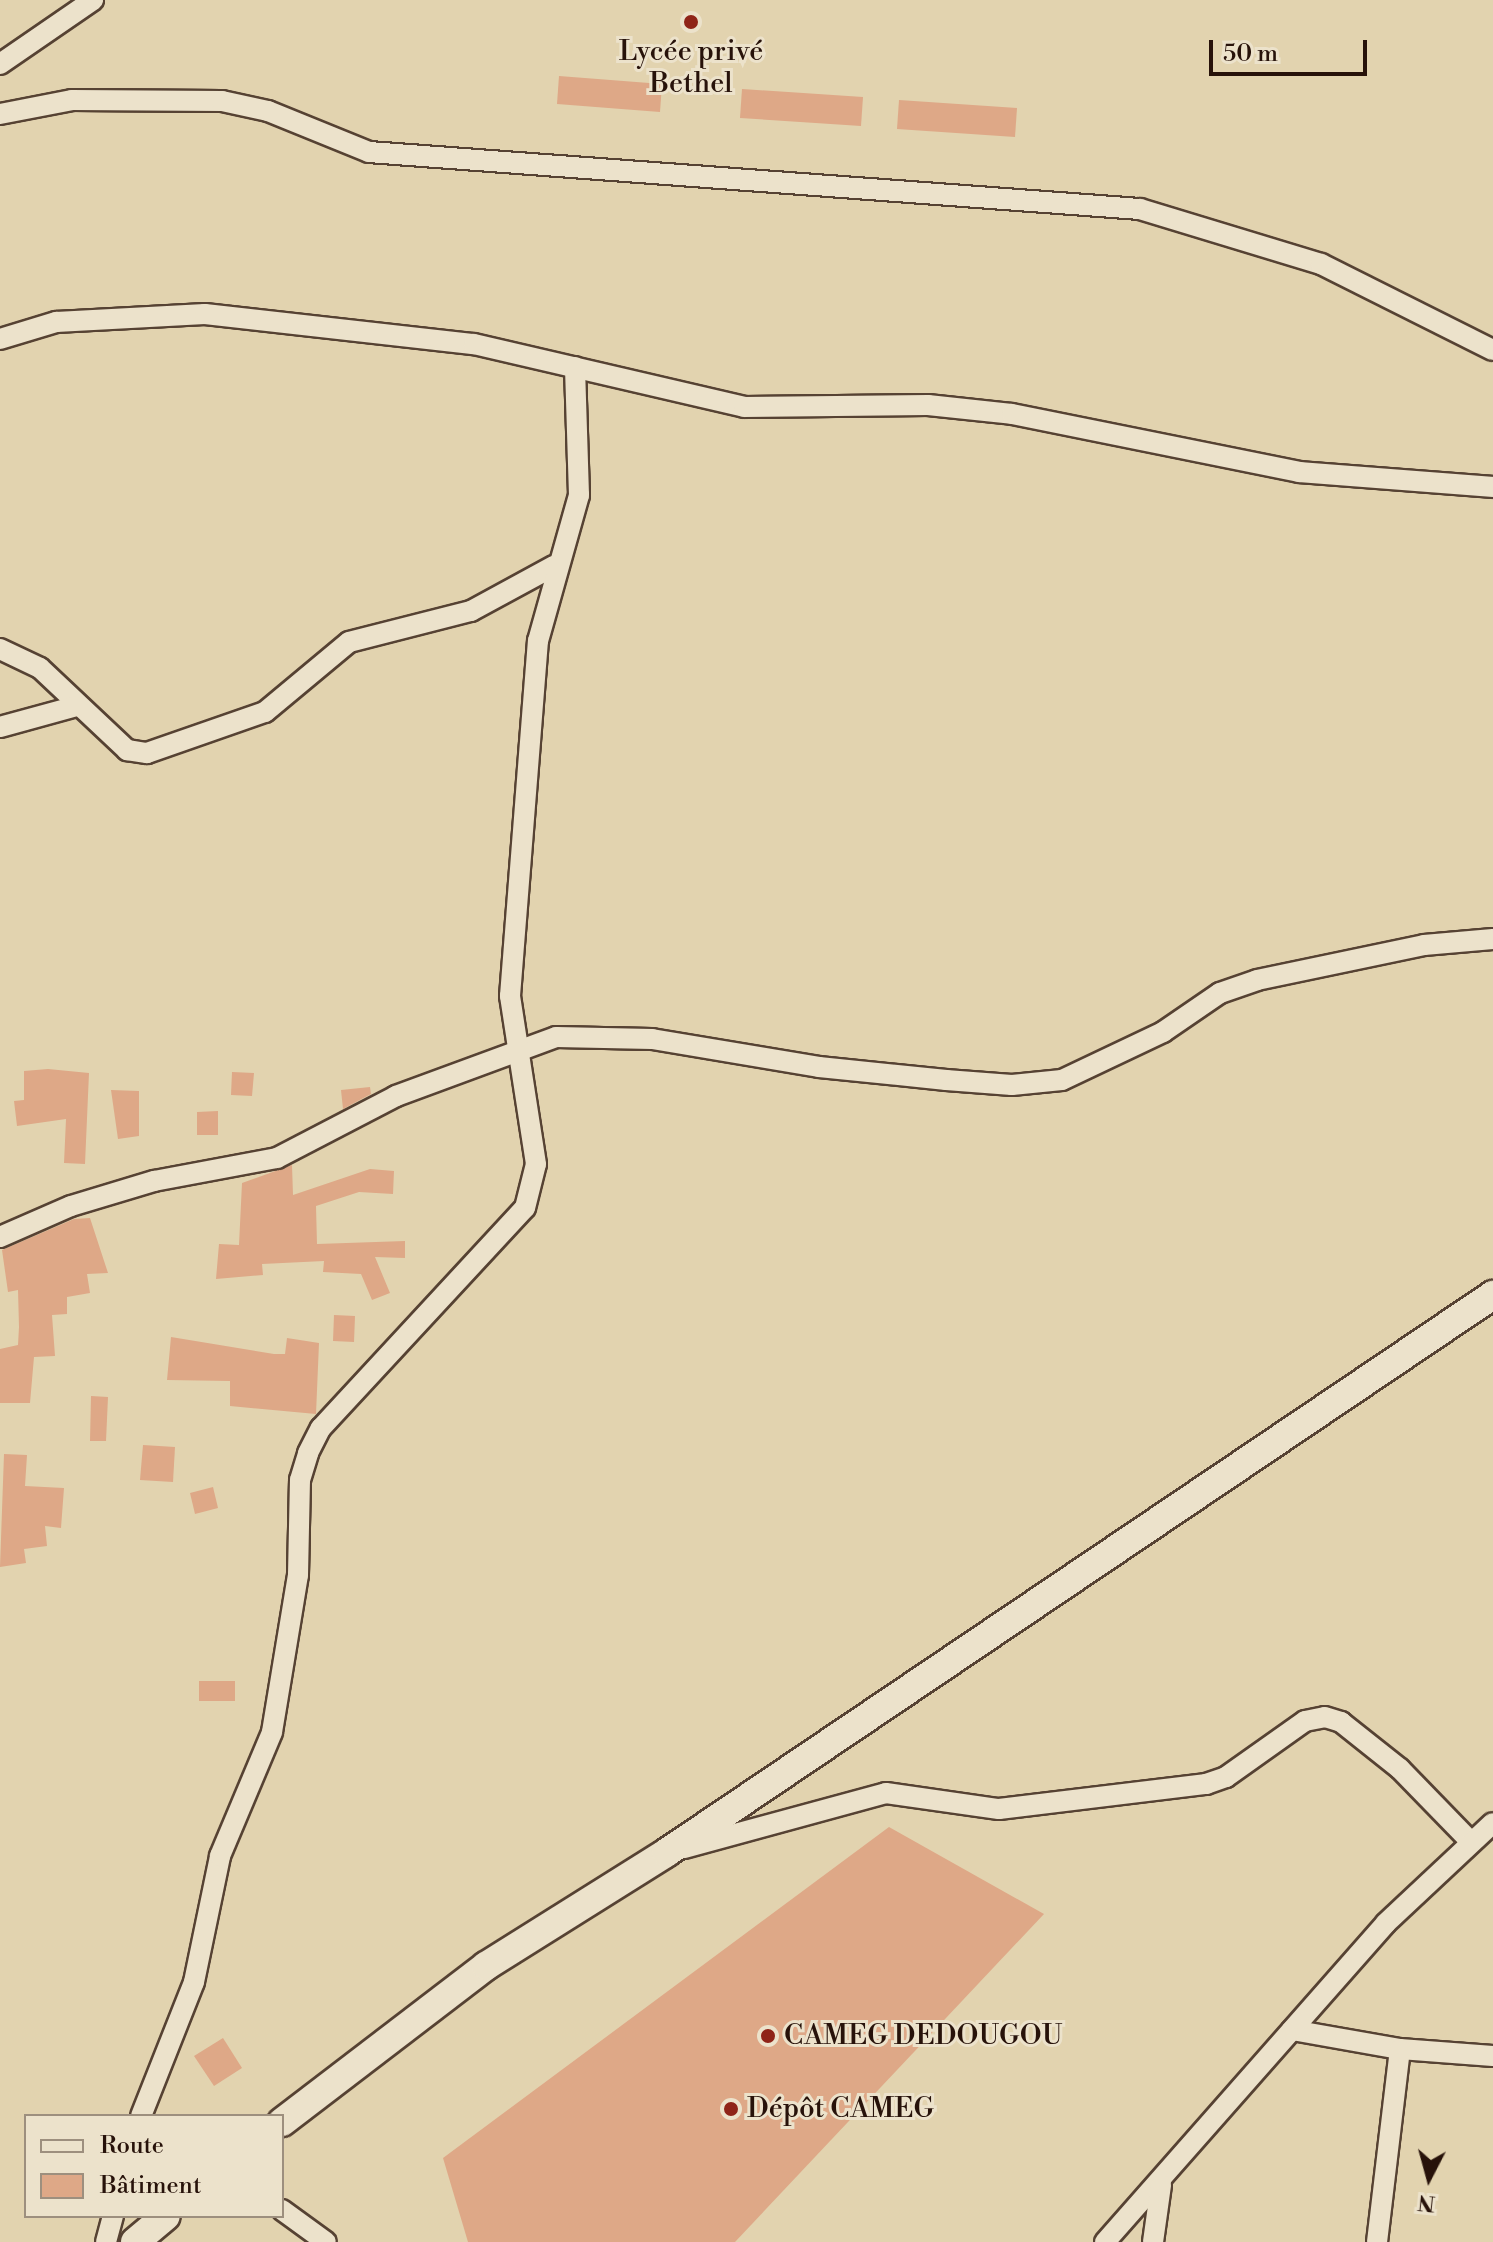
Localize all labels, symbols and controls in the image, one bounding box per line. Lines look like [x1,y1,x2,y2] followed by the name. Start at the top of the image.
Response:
[682,13,700,31] marker: Lycée privé Bethel
[1213,24,1371,74] scale bar
[619,35,763,101] place label: Lycée privé Bethel
[1223,39,1278,69] text: 50 m
[784,2019,1062,2053] place label: CAMEG DEDOUGOU
[759,2027,777,2045] marker: CAMEG DEDOUGOU
[747,2092,934,2126] place label: Dépôt CAMEG
[722,2100,740,2118] marker: Dépôt CAMEG
[24,2114,284,2218] legend
[100,2131,164,2161] text: Route
[1389,2138,1469,2218] north arrow
[100,2171,201,2201] text: Bâtiment
[1416,2188,1437,2217] text: N

